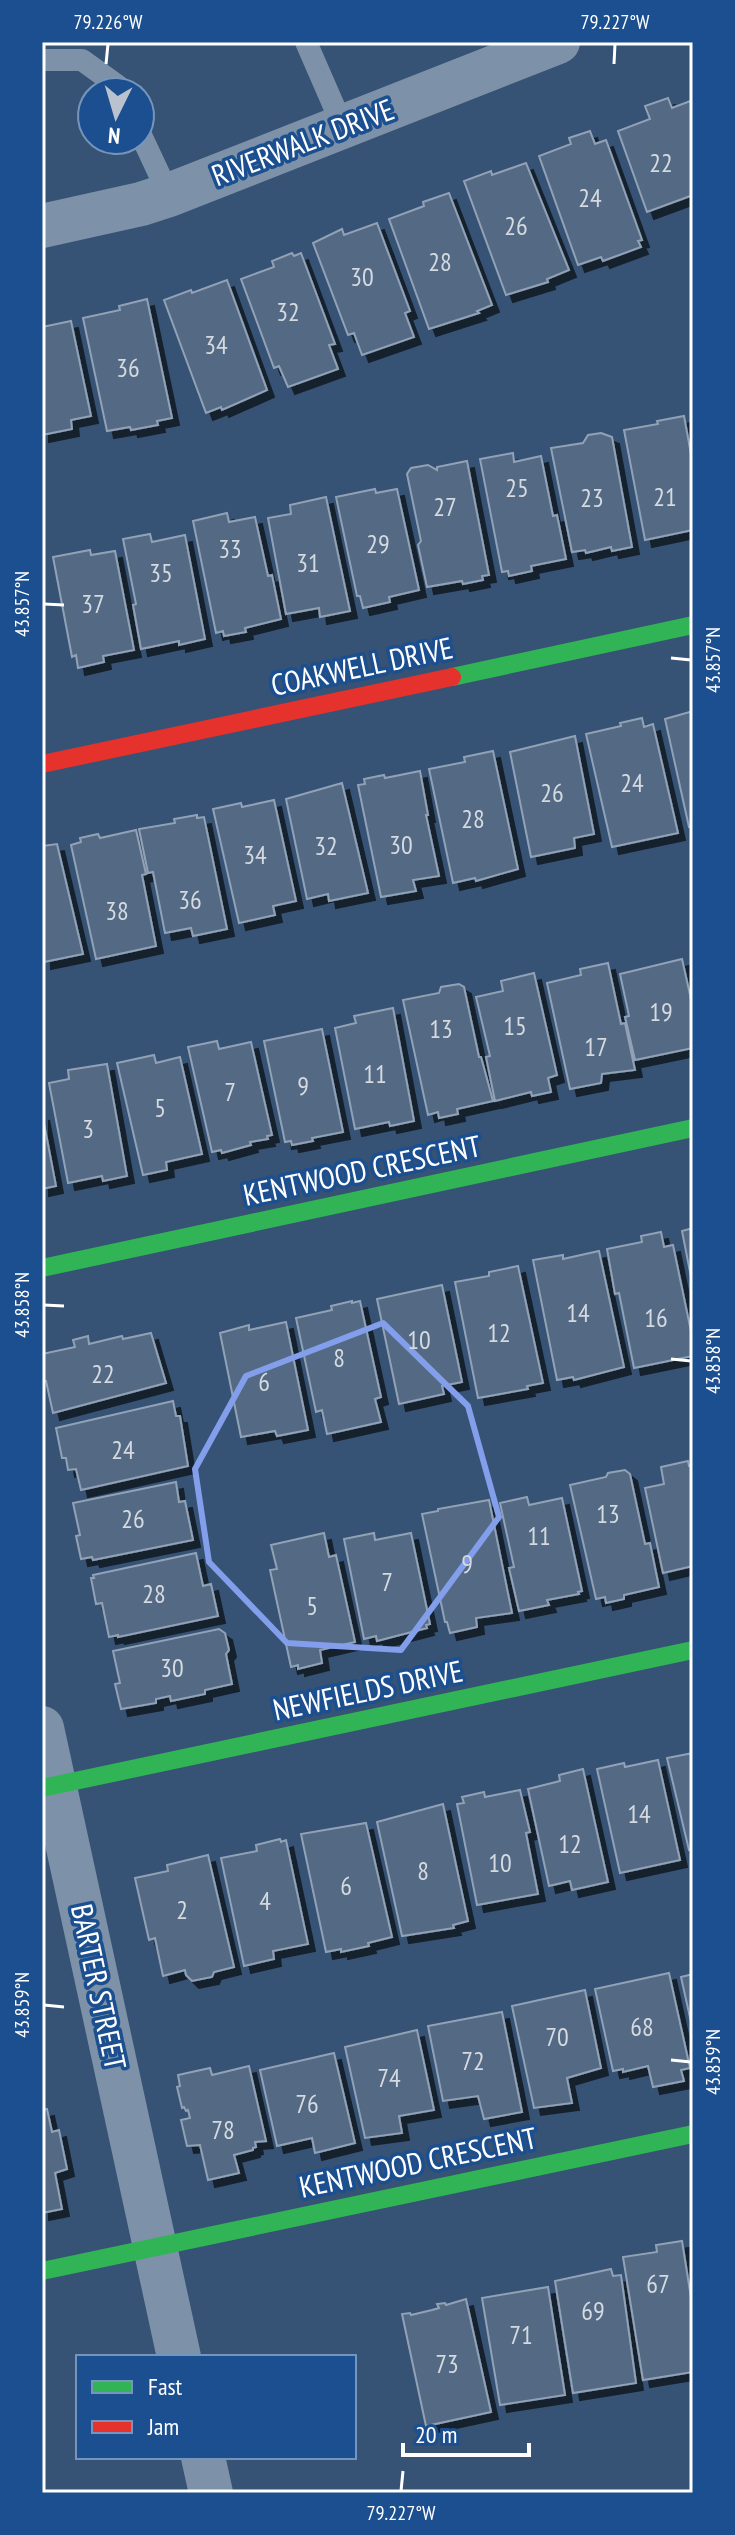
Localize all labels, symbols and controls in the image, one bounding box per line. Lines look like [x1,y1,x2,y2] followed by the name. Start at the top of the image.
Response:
[74,9,143,35] text: 79.226°W
[581,9,650,35] text: 79.227°W
[76,76,156,156] north arrow
[206,89,399,194] street label: RIVERWALK DRIVE
[107,121,121,150] text: N
[649,146,673,179] house number: 22
[578,181,602,214] house number: 24
[504,209,528,242] house number: 26
[428,245,452,278] house number: 28
[350,260,374,293] house number: 30
[276,295,300,328] house number: 32
[204,328,228,361] house number: 34
[116,351,140,384] house number: 36
[505,471,529,504] house number: 25
[653,480,677,513] house number: 21
[580,481,604,514] house number: 23
[433,490,457,523] house number: 27
[366,527,390,560] house number: 29
[218,532,242,565] house number: 33
[296,546,320,579] house number: 31
[149,556,173,589] house number: 35
[9,571,35,637] text: 43.857°N
[81,587,105,620] house number: 37
[267,627,456,704] street label: COAKWELL DRIVE
[700,627,726,693] text: 43.857°N
[620,766,644,799] house number: 24
[540,776,564,809] house number: 26
[461,802,485,835] house number: 28
[389,828,413,861] house number: 30
[314,829,338,862] house number: 32
[243,838,267,871] house number: 34
[178,883,202,916] house number: 36
[105,894,129,927] house number: 38
[649,995,673,1028] house number: 19
[503,1009,527,1042] house number: 15
[429,1012,453,1045] house number: 13
[584,1030,608,1063] house number: 17
[363,1057,387,1090] house number: 11
[297,1069,309,1102] house number: 9
[224,1075,236,1108] house number: 7
[154,1091,166,1124] house number: 5
[82,1112,94,1145] house number: 3
[239,1125,484,1214] street label: KENTWOOD CRESCENT
[9,1272,35,1338] text: 43.858°N
[566,1296,590,1329] house number: 14
[644,1301,668,1334] house number: 16
[487,1316,511,1349] house number: 12
[407,1323,431,1356] house number: 10
[700,1328,726,1394] text: 43.858°N
[333,1341,345,1374] house number: 8
[91,1357,115,1390] house number: 22
[258,1365,270,1398] house number: 6
[111,1433,135,1466] house number: 24
[596,1497,620,1530] house number: 13
[121,1502,145,1535] house number: 26
[527,1519,551,1552] house number: 11
[461,1547,473,1580] house number: 9
[381,1565,393,1598] house number: 7
[142,1577,166,1610] house number: 28
[306,1589,318,1622] house number: 5
[269,1650,466,1729] street label: NEWFIELDS DRIVE
[160,1651,184,1684] house number: 30
[627,1797,651,1830] house number: 14
[558,1827,582,1860] house number: 12
[488,1846,512,1879] house number: 10
[417,1854,429,1887] house number: 8
[340,1869,352,1902] house number: 6
[259,1884,271,1917] house number: 4
[176,1893,188,1926] house number: 2
[63,1900,136,2073] street label: BARTER STREET
[9,1972,35,2038] text: 43.859°N
[630,2010,654,2043] house number: 68
[545,2020,569,2053] house number: 70
[700,2029,726,2095] text: 43.859°N
[461,2044,485,2077] house number: 72
[377,2061,401,2094] house number: 74
[295,2087,319,2120] house number: 76
[211,2113,235,2146] house number: 78
[295,2117,540,2206] street label: KENTWOOD CRESCENT
[646,2267,670,2300] house number: 67
[581,2294,605,2327] house number: 69
[509,2318,533,2351] house number: 71
[435,2347,459,2380] house number: 73
[76,2355,356,2459] legend
[148,2371,183,2402] text: Fast
[403,2407,529,2457] scale bar
[147,2411,179,2442] text: Jam
[415,2419,457,2450] text: 20 m
[367,2500,436,2526] text: 79.227°W

